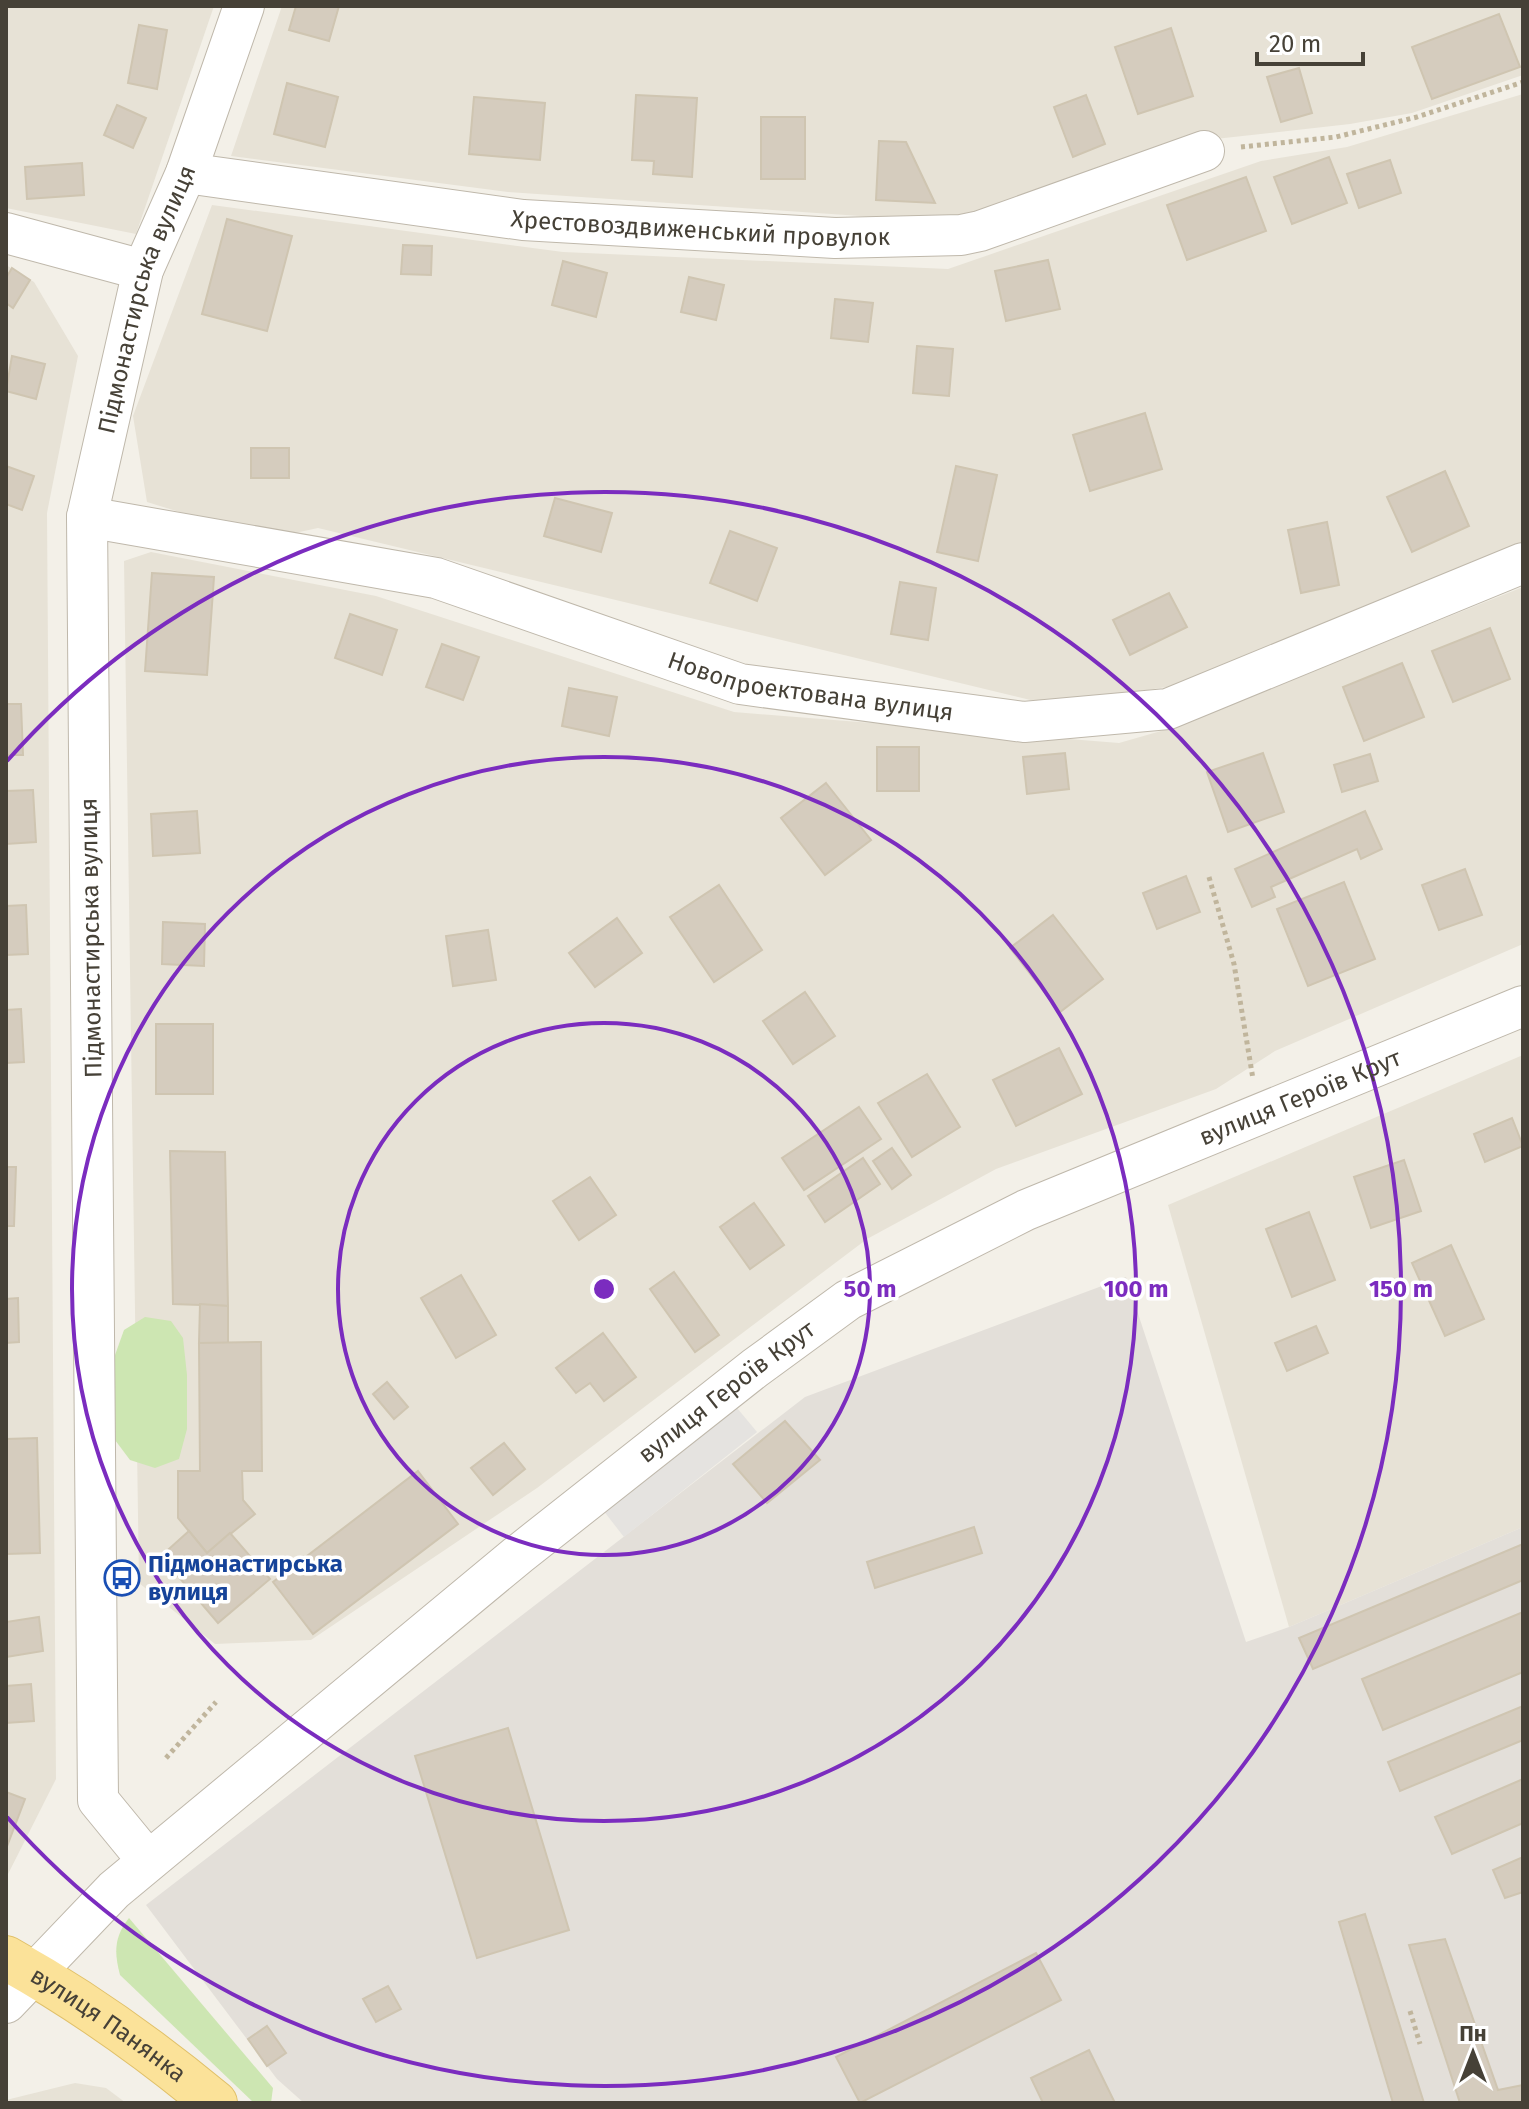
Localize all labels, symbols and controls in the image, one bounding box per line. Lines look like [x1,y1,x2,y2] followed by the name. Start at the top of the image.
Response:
[1257,16,1363,66] scale bar
[1269,30,1321,58] text: 20 m
[92,162,202,436] street label: Підмонастирська вулиця
[509,204,891,252] street label: Хрестовоздвиженський провулок
[664,646,955,726] street label: Новопроектована вулиця
[75,798,107,1078] street label: Підмонастирська вулиця
[1195,1044,1405,1151] street label: вулиця Героїв Крут
[590,1275,618,1303] centre of rings
[844,1275,896,1303] text: 50 m
[1103,1275,1169,1303] text: 100 m
[1369,1275,1433,1303] text: 150 m
[633,1315,820,1469] street label: вулиця Героїв Крут
[148,1550,343,1606] place label: Підмонастирська вулиця
[103,1559,141,1597] bus stop icon: Підмонастирська вулиця
[25,1961,192,2088] street label: вулиця Панянка
[1433,2013,1513,2093] north arrow
[1459,2020,1487,2047] text: Пн

